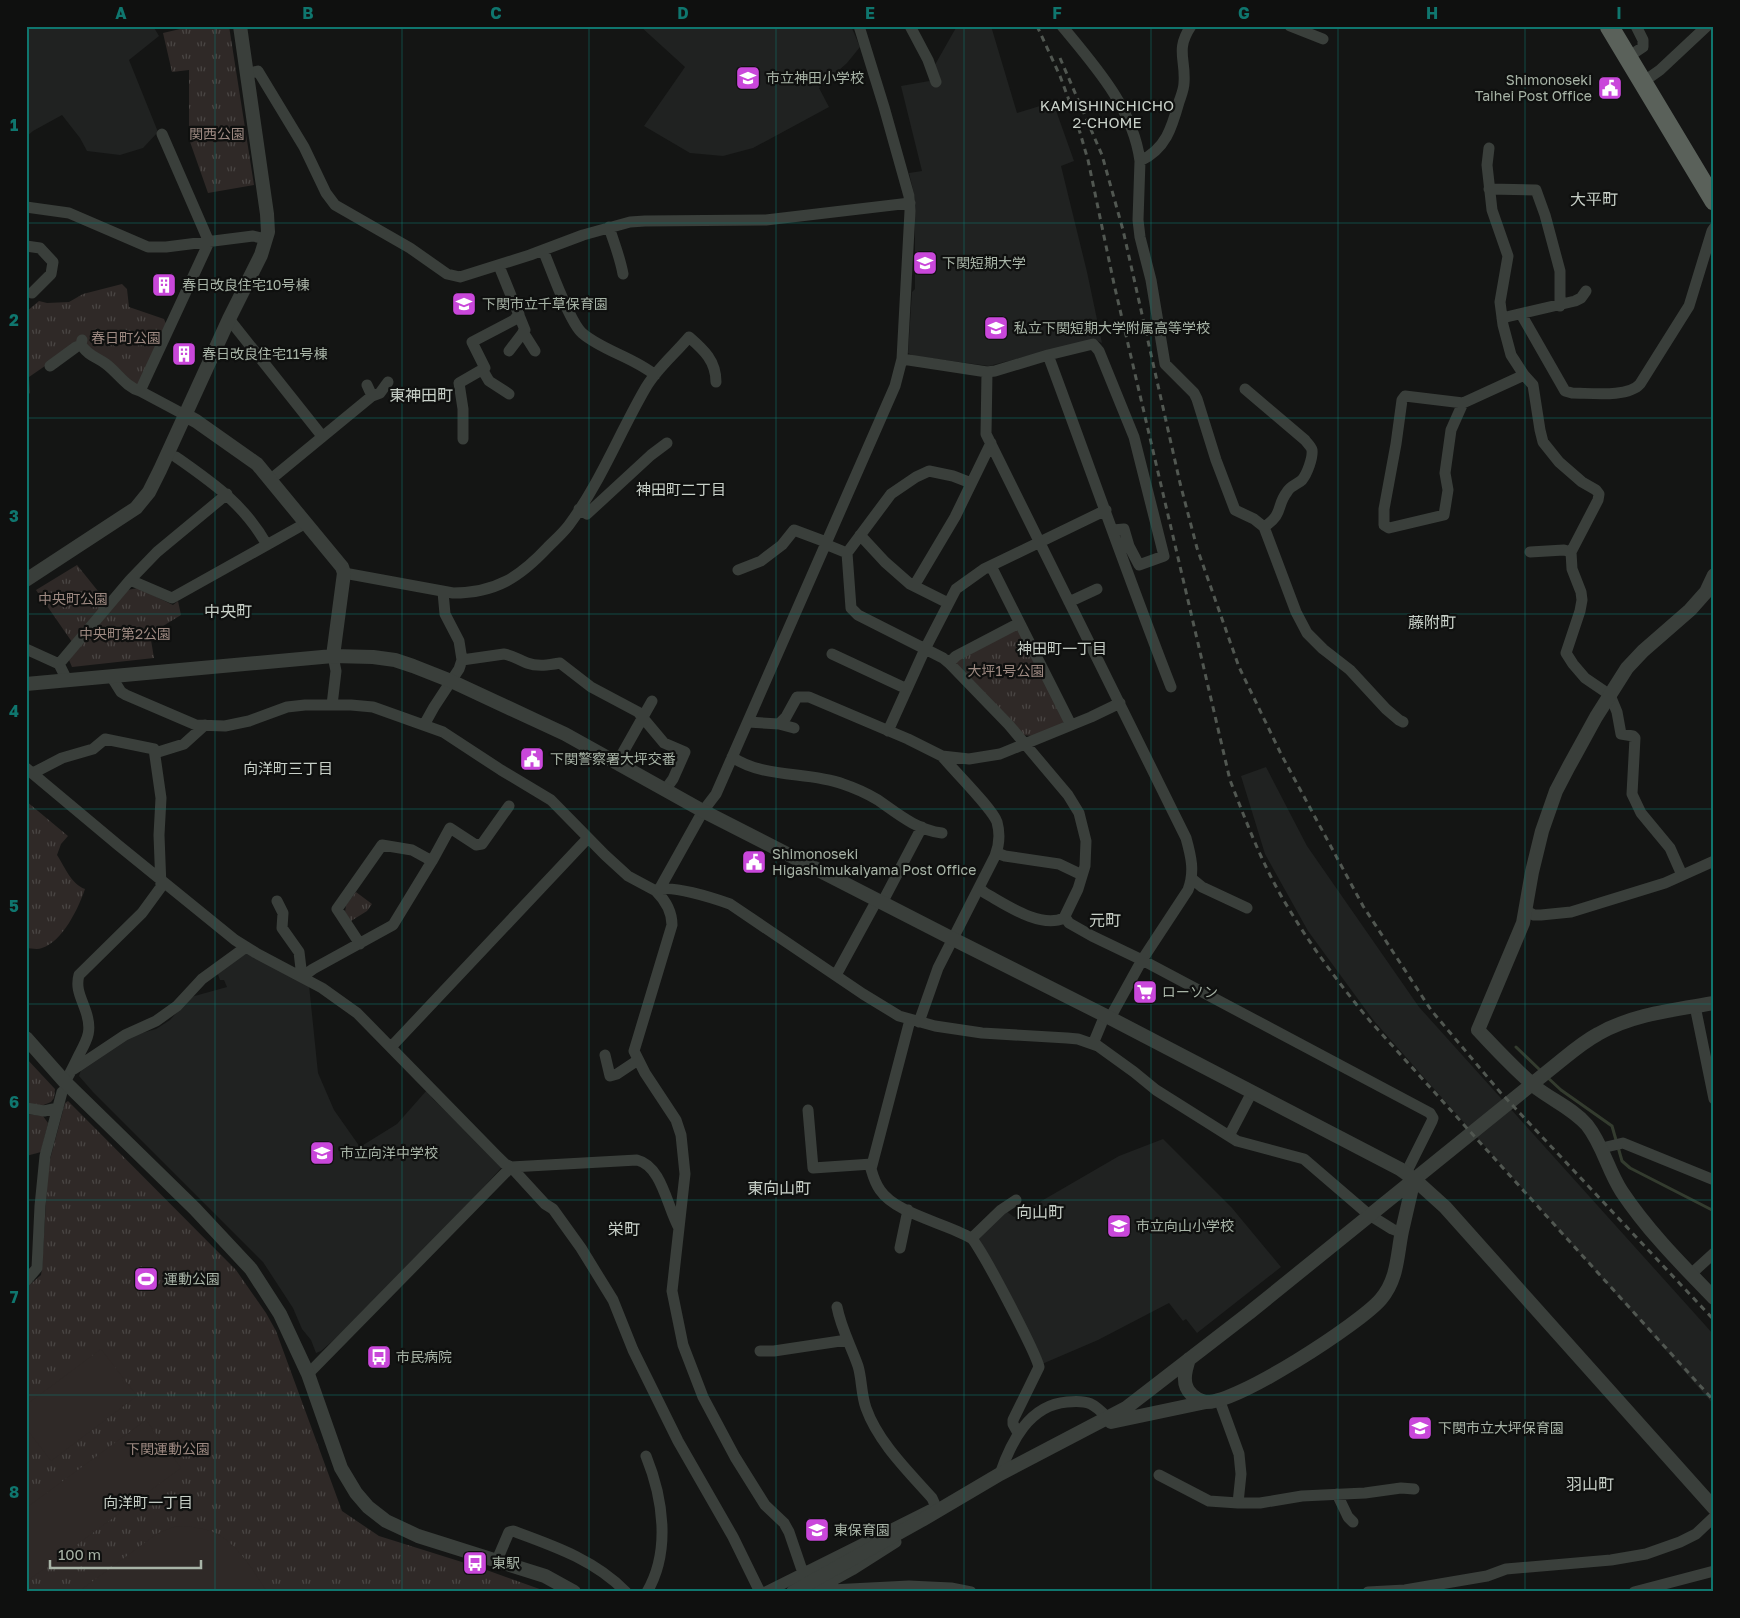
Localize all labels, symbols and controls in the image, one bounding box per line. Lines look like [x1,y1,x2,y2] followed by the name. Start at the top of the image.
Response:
[115,3,127,23] text: A
[302,3,314,23] text: B
[490,3,502,23] text: C
[677,3,689,23] text: D
[865,3,875,23] text: E
[1052,3,1062,23] text: F
[1238,3,1250,23] text: G
[1426,3,1438,23] text: H
[1616,3,1622,23] text: I
[735,65,761,91] school or university icon: 市立神田小学校
[766,69,864,86] place label: 市立神田小学校
[1475,71,1592,104] place label: Shimonoseki Taihei Post Office
[1597,75,1623,101] public building icon: Shimonoseki Taihei Post Office
[1040,96,1174,131] district label: KAMISHINCHICHO 2-CHOME
[10,115,18,135] text: 1
[189,125,245,142] park label: 関西公園
[1570,189,1618,209] district label: 大平町
[912,250,938,276] school or university icon: 下関短期大学
[942,254,1026,271] place label: 下関短期大学
[151,272,177,298] building icon: 春日改良住宅10号棟
[182,276,309,293] place label: 春日改良住宅10号棟
[451,291,477,317] school or university icon: 下関市立千草保育園
[482,295,608,312] place label: 下関市立千草保育園
[9,310,19,330] text: 2
[983,315,1009,341] school or university icon: 私立下関短期大学附属高等学校
[1014,319,1210,336] place label: 私立下関短期大学附属高等学校
[91,329,161,346] park label: 春日町公園
[171,341,197,367] building icon: 春日改良住宅11号棟
[202,345,328,362] place label: 春日改良住宅11号棟
[389,385,453,405] district label: 東神田町
[636,480,726,498] district label: 神田町二丁目
[9,506,19,526] text: 3
[38,590,108,607] park label: 中央町公園
[204,601,252,621] district label: 中央町
[1408,612,1456,632] district label: 藤附町
[79,625,171,642] park label: 中央町第2公園
[1017,639,1107,657] district label: 神田町一丁目
[968,662,1044,679] park label: 大坪1号公園
[9,701,19,721] text: 4
[519,746,545,772] public building icon: 下関警察署大坪交番
[550,750,676,767] place label: 下関警察署大坪交番
[243,759,333,777] district label: 向洋町三丁目
[772,845,976,878] place label: Shimonoseki Higashimukaiyama Post Office
[741,849,767,875] public building icon: Shimonoseki Higashimukaiyama Post Office
[9,896,19,916] text: 5
[1089,910,1121,930] district label: 元町
[1132,979,1158,1005] supermarket icon: ローソン
[1162,983,1218,1000] place label: ローソン
[9,1092,19,1112] text: 6
[309,1140,335,1166] school or university icon: 市立向洋中学校
[340,1144,438,1161] place label: 市立向洋中学校
[747,1178,811,1198] district label: 東向山町
[1016,1202,1064,1222] district label: 向山町
[1106,1213,1132,1239] school or university icon: 市立向山小学校
[1136,1217,1234,1234] place label: 市立向山小学校
[608,1219,640,1239] district label: 栄町
[133,1266,159,1292] sports icon: 運動公園
[164,1270,220,1287] place label: 運動公園
[10,1287,19,1307] text: 7
[366,1344,392,1370] bus stop icon: 市民病院
[396,1348,452,1365] place label: 市民病院
[1407,1415,1433,1441] school or university icon: 下関市立大坪保育園
[1438,1419,1564,1436] place label: 下関市立大坪保育園
[126,1440,210,1457] park label: 下関運動公園
[1566,1474,1614,1494] district label: 羽山町
[9,1482,19,1502] text: 8
[103,1493,193,1511] district label: 向洋町一丁目
[804,1517,830,1543] school or university icon: 東保育園
[834,1521,890,1538] place label: 東保育園
[50,1538,201,1570] scale bar
[58,1545,101,1563] text: 100 m
[462,1550,488,1576] bus stop icon: 東駅
[492,1554,520,1571] place label: 東駅

